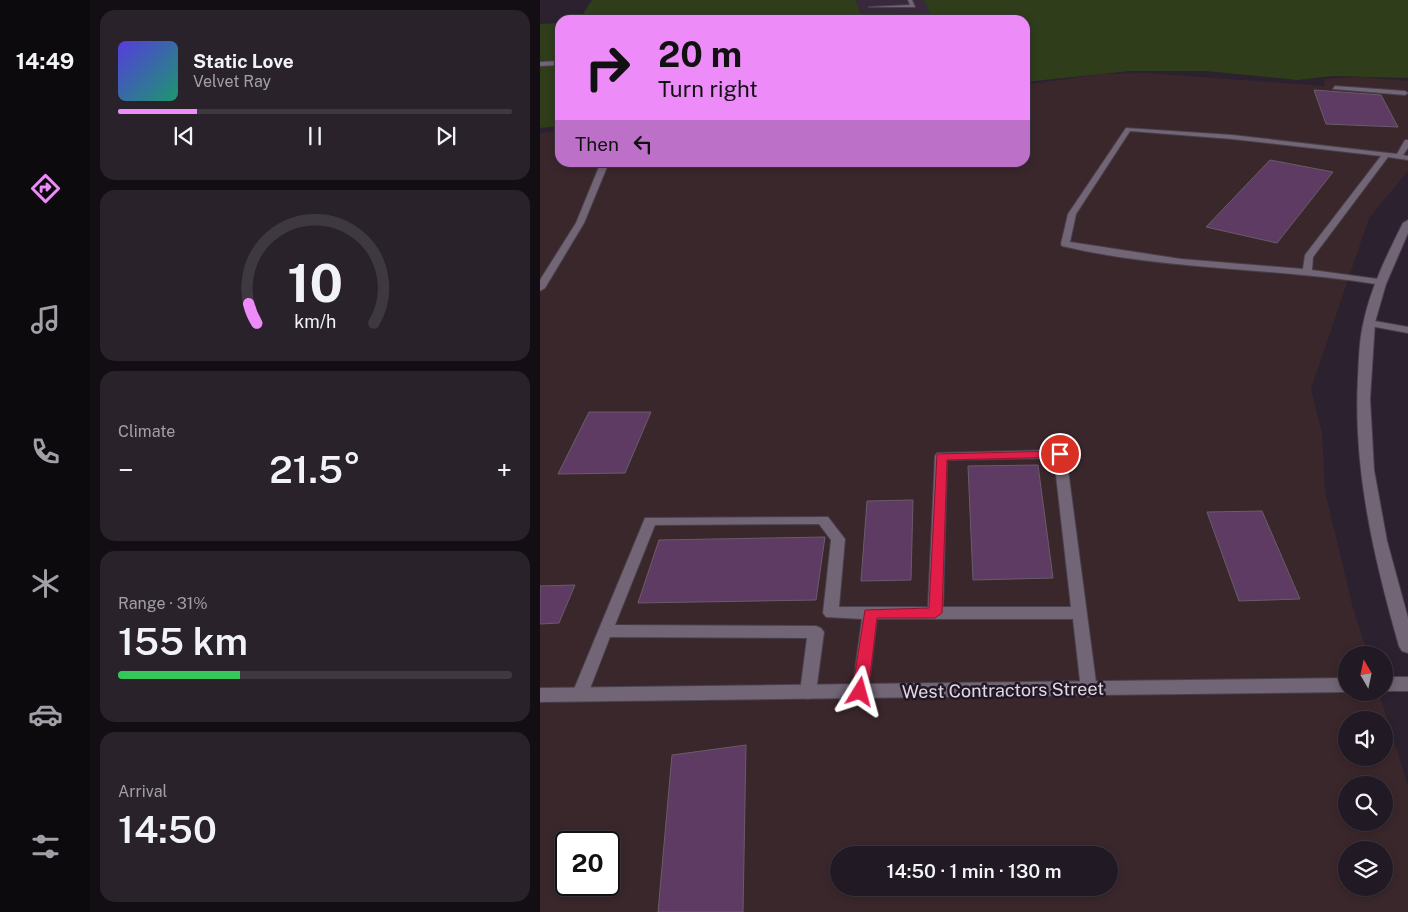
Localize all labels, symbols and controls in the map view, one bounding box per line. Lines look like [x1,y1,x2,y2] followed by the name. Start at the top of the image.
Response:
[658,34,742,75] text: 20 m
[575,35,640,100] icon: right
[16,48,74,74] text: 14:49
[193,50,294,72] text: Static Love
[193,72,271,91] text: Velvet Ray
[658,76,758,102] text: Turn right
[170,122,198,150] icon: previous
[301,122,329,150] icon: pause
[432,122,460,150] icon: next
[629,130,657,158] icon: left
[575,133,619,155] text: Then
[28,171,63,206] icon: directions
[287,253,343,314] text: 10
[28,302,63,337] icon: music
[294,311,336,332] text: km/h
[118,422,175,441] text: Climate
[1039,433,1081,475] pin
[28,434,63,469] icon: phone
[1046,440,1074,468] icon: arrive
[269,447,361,492] text: 21.5°
[118,453,134,486] text: −
[496,453,512,486] text: +
[28,566,63,601] icon: climate
[118,594,208,613] text: Range · 31%
[118,619,248,664] text: 155 km
[1338,646,1392,701] north arrow
[1338,646,1393,896] map controls
[833,665,885,717] position arrow
[902,678,1104,702] street label: West Contractors Street
[28,697,63,732] icon: car
[1338,711,1393,766] button: sound
[1338,776,1393,831] button: search
[118,782,167,801] text: Arrival
[118,807,217,852] text: 14:50
[28,829,63,864] icon: filters
[555,831,620,896] speed limit sign: 20
[1338,841,1393,896] button: layers
[887,860,1061,882] text: 14:50 · 1 min · 130 m

